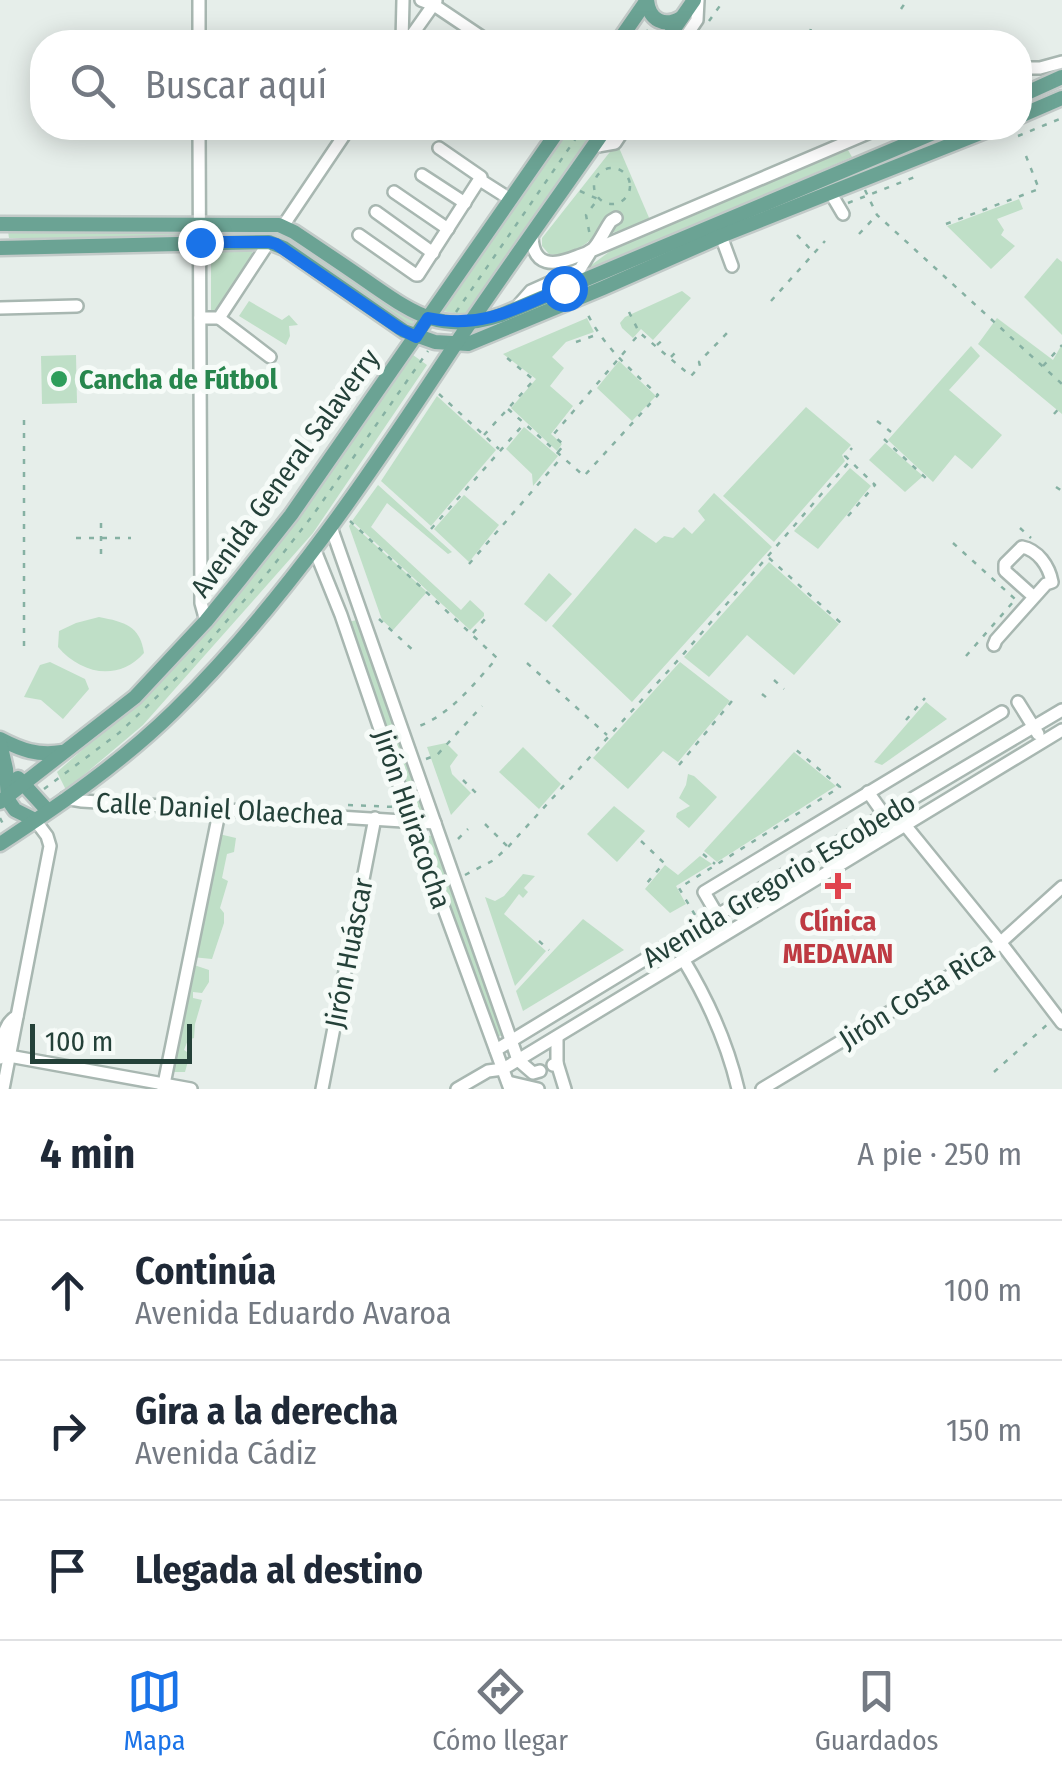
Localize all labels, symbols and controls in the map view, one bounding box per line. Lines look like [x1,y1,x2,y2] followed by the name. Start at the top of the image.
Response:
[30,30,1032,140] search box
[65,58,120,113] icon: search
[145,62,327,108] text: Buscar aquí
[178,220,224,266] route end
[542,266,588,312] route start
[184,342,386,604] street label: Avenida General Salaverry
[79,363,278,396] place label: Cancha de Fútbol
[48,368,70,390] marker: Cancha de Fútbol
[366,725,458,913] street label: Jirón Huiracocha
[637,785,921,975] street label: Avenida Gregorio Escobedo
[95,786,345,832] street label: Calle Daniel Olaechea
[825,873,851,899] marker: Clínica MEDAVAN
[318,875,380,1031] street label: Jirón Huáscar
[783,905,893,970] place label: Clínica MEDAVAN
[833,934,1001,1056] street label: Jirón Costa Rica
[30,1019,192,1064] scale bar
[45,1025,113,1058] text: 100 m
[40,1129,135,1179] text: 4 min
[857,1135,1022,1173] text: A pie · 250 m
[135,1248,276,1294] text: Continúa
[40,1263,95,1318] icon: ahead
[944,1271,1022,1309] text: 100 m
[135,1294,452,1332] text: Avenida Eduardo Avaroa
[135,1388,398,1434] text: Gira a la derecha
[40,1403,95,1458] icon: right
[946,1411,1022,1449] text: 150 m
[135,1434,317,1472] text: Avenida Cádiz
[40,1543,95,1598] icon: arrive
[135,1547,423,1593] text: Llegada al destino
[123,1664,185,1757] tab: Mapa
[432,1664,568,1757] tab: Cómo llegar
[815,1664,939,1757] tab: Guardados

